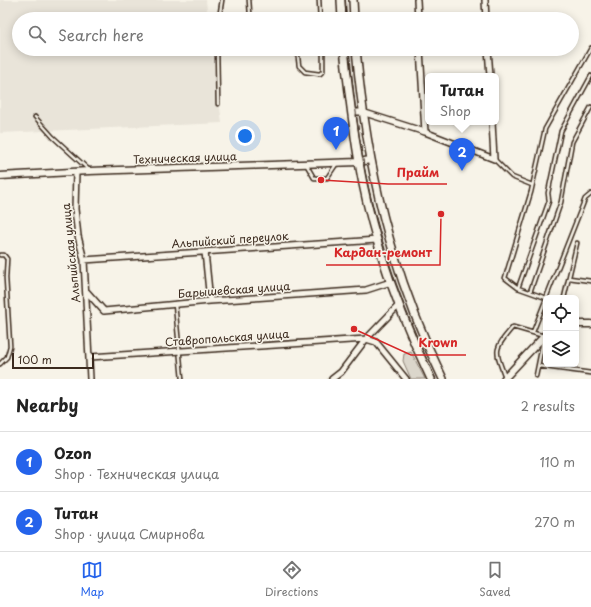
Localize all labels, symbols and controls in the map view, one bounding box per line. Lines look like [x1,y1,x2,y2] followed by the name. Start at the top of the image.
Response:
[12,12,579,56] search box
[26,23,48,45] icon: search
[58,23,144,46] text: Search here
[425,73,499,125] popup
[440,78,484,101] text: Титан
[440,101,471,120] text: Shop
[323,117,349,150] pin: 1
[235,126,255,146] your location
[449,138,475,171] pin: 2
[133,147,237,168] street label: Техническая улица
[388,160,447,184] callout: Прайм
[397,163,439,181] text: Прайм
[57,202,84,304] street label: Альпийская улица
[171,227,289,252] street label: Альпийский переулок
[326,241,440,265] callout: Кардан-ремонт
[334,243,433,261] text: Кардан-ремонт
[177,277,291,302] street label: Барышевская улица
[543,295,579,367] map controls
[543,295,579,331] button: locate
[164,325,290,350] street label: Ставропольская улица
[411,331,466,355] callout: Krown
[543,331,579,367] button: layers
[418,333,458,351] text: Krown
[12,351,94,370] scale bar
[18,351,52,368] text: 100 m
[16,392,78,418] text: Nearby
[521,396,575,415] text: 2 results
[54,441,92,464] text: Ozon
[26,452,32,471] text: 1
[540,452,575,471] text: 110 m
[54,464,219,483] text: Shop · Техническая улица
[54,501,98,524] text: Титан
[24,512,34,531] text: 2
[534,512,575,531] text: 270 m
[54,524,205,543] text: Shop · улица Смирнова
[80,559,104,600] tab: Map
[265,559,318,600] tab: Directions
[479,559,511,600] tab: Saved

